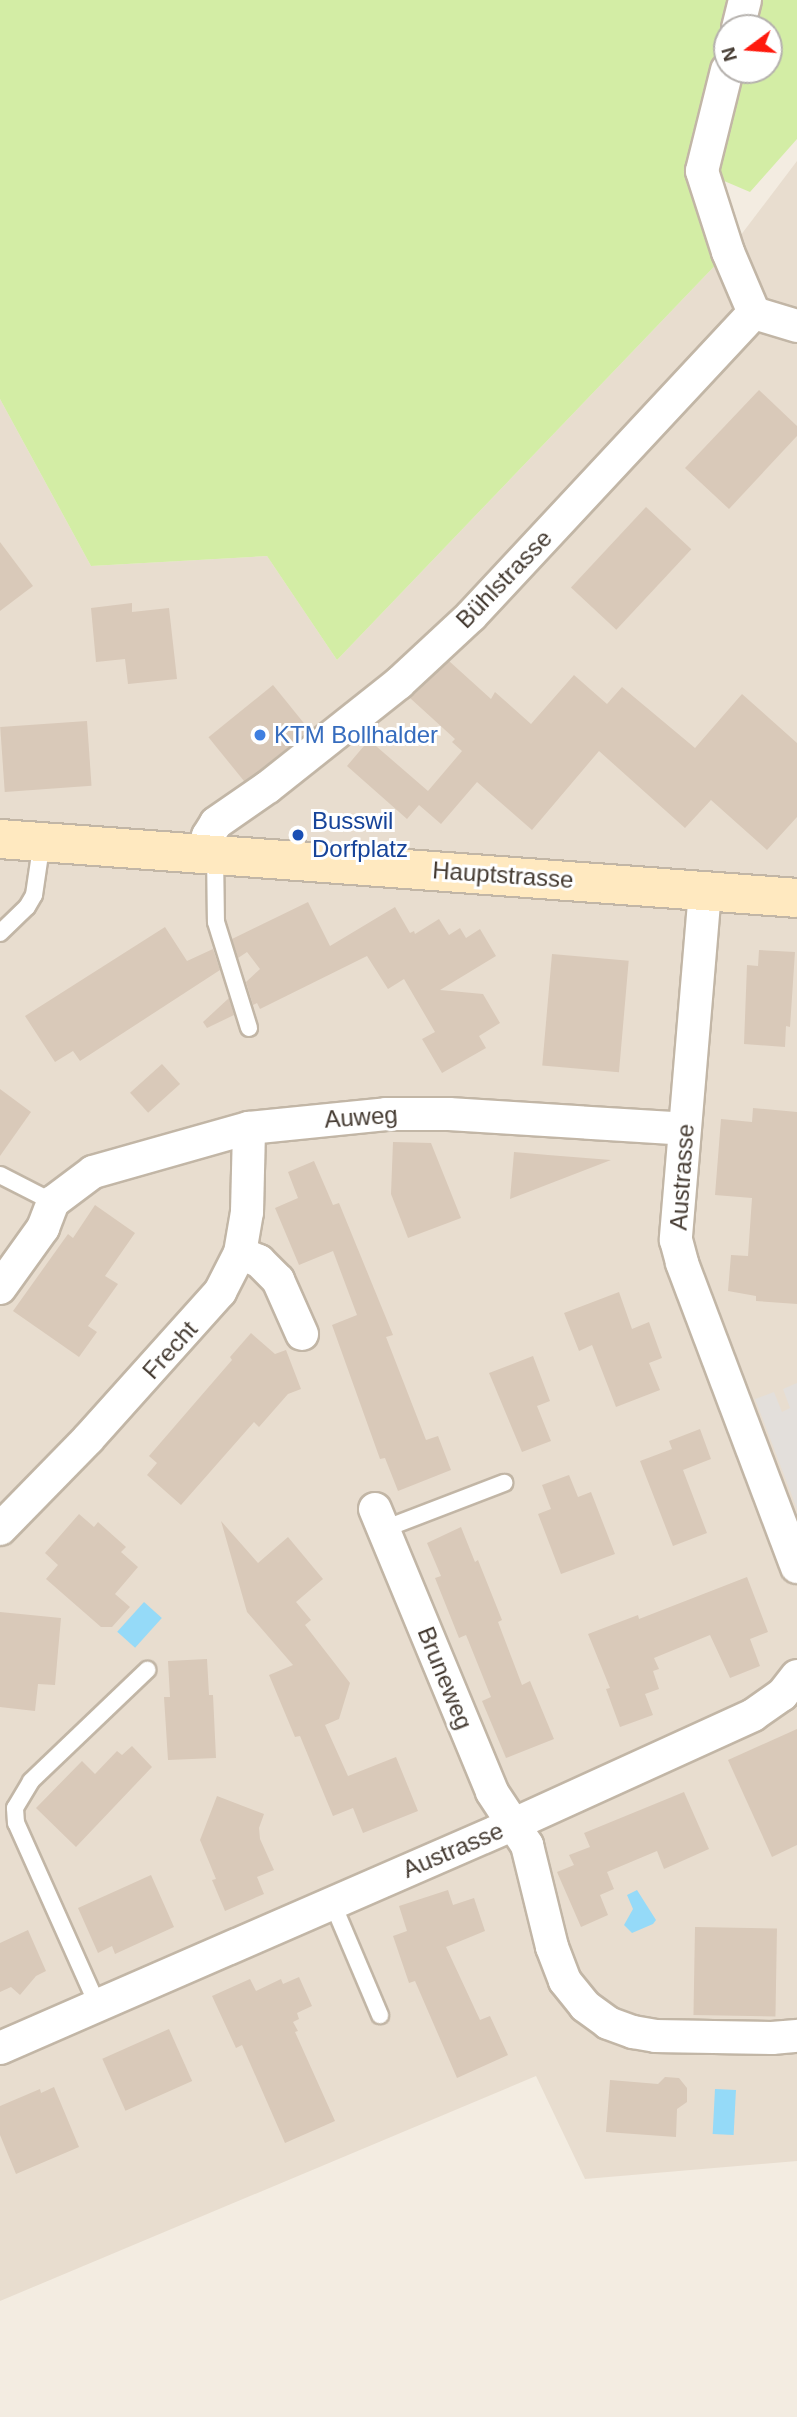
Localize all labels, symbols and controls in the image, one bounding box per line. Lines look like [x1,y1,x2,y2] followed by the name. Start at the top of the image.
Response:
[713,14,783,84] north arrow
[717,45,741,64] text: N
[450,524,558,634] street label: Bühlstrasse
[274,721,438,749] place label: KTM Bollhalder
[252,727,268,743] marker: KTM Bollhalder
[312,807,408,863] place label: Busswil Dorfplatz
[290,827,306,843] marker: Busswil Dorfplatz
[431,856,575,894] street label: Hauptstrasse
[323,1100,399,1134] street label: Auweg
[664,1123,700,1231] street label: Austrasse
[137,1315,203,1385] street label: Frecht
[411,1623,479,1733] street label: Bruneweg
[398,1816,508,1884] street label: Austrasse

